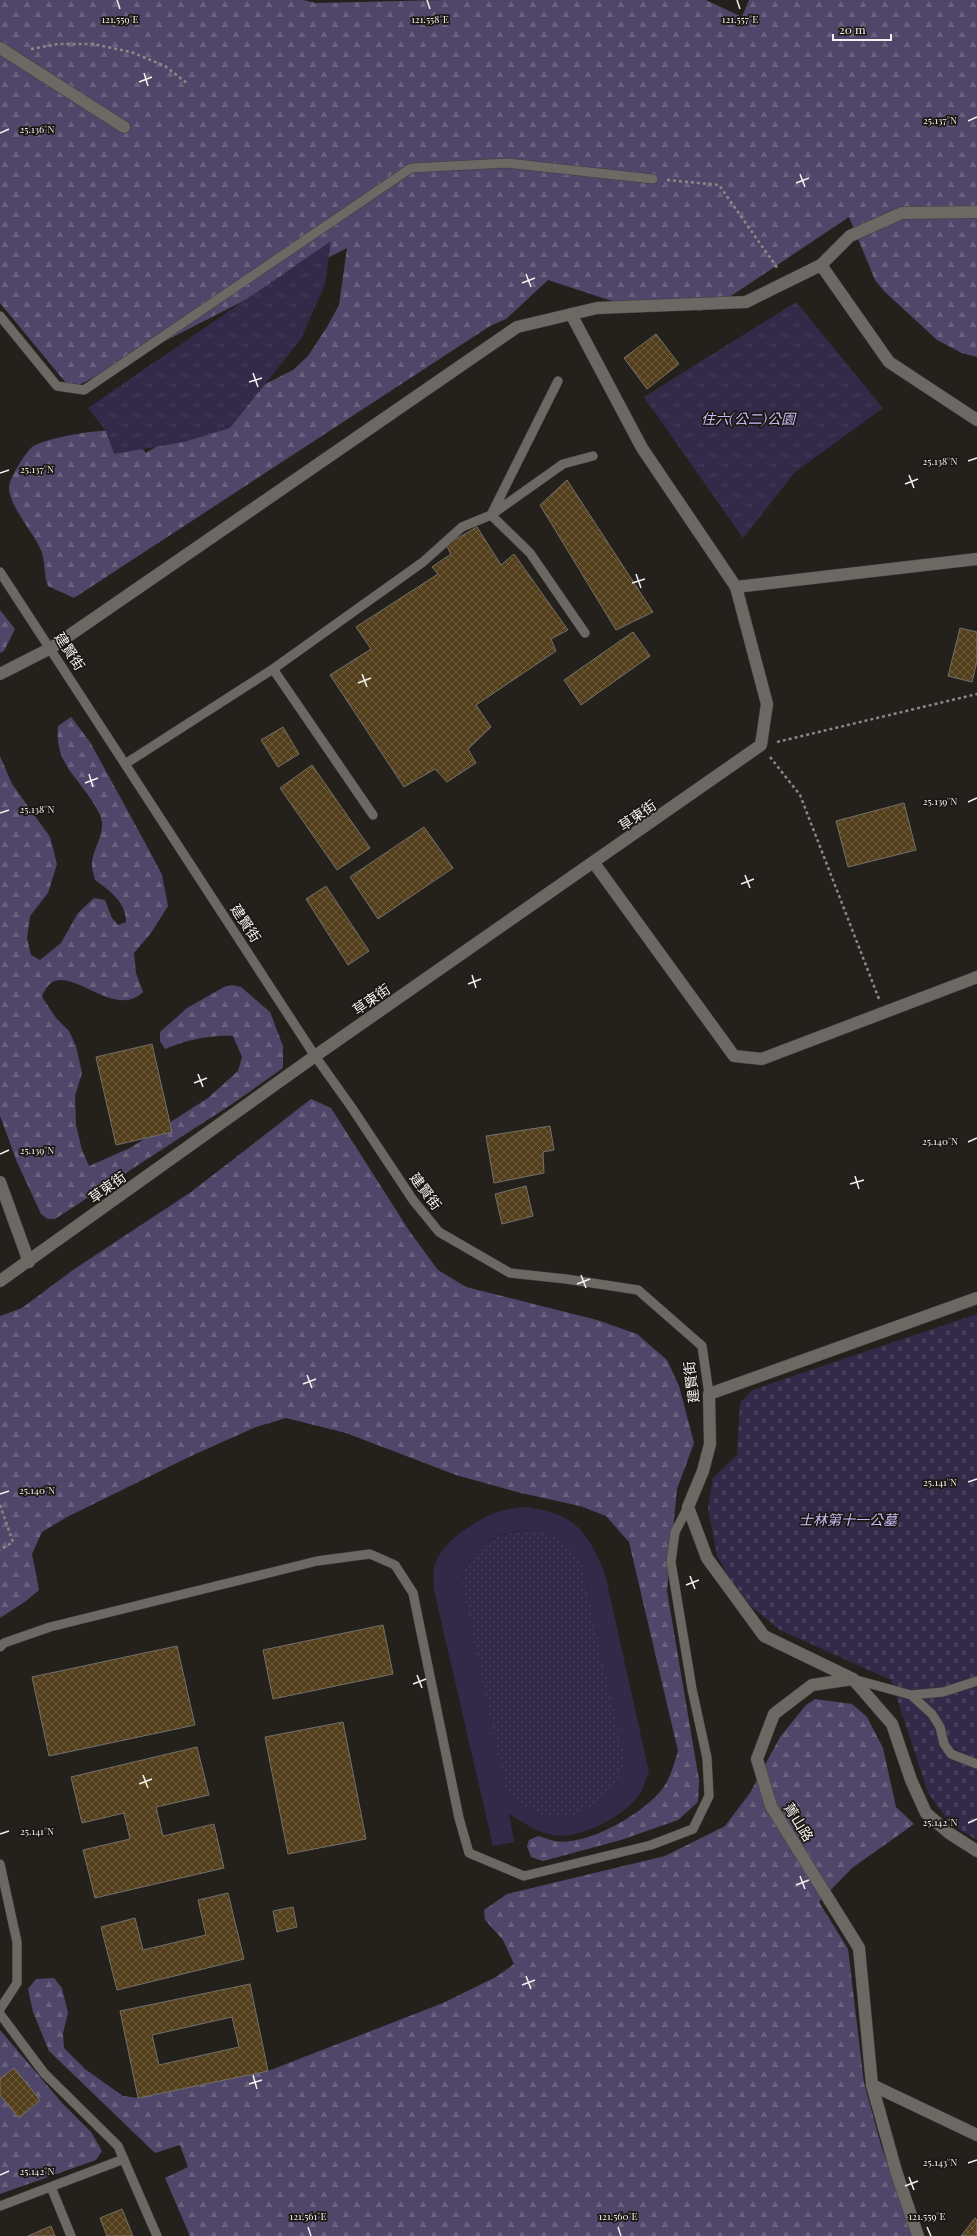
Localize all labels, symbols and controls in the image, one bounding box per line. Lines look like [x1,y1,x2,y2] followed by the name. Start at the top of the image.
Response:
[101,12,139,26] text: 121.559°E
[411,12,449,26] text: 121.558°E
[722,12,758,26] text: 121.557°E
[833,16,891,42] scale bar
[839,21,866,37] text: 20 m
[923,113,957,127] text: 25.137°N
[20,122,54,136] text: 25.136°N
[701,409,797,428] park label: 住六(公二)公園
[922,454,958,468] text: 25.138°N
[20,462,54,476] text: 25.137°N
[51,628,89,674] street label: 建賢街
[923,794,957,808] text: 25.139°N
[614,795,660,835] street label: 草東街
[19,802,55,816] text: 25.138°N
[227,900,265,946] street label: 建賢街
[348,979,394,1019] street label: 草東街
[922,1134,958,1148] text: 25.140°N
[20,1143,54,1157] text: 25.139°N
[84,1167,130,1207] street label: 草東街
[406,1169,446,1213] street label: 建賢街
[679,1360,703,1404] street label: 建賢街
[923,1475,957,1489] text: 25.141°N
[19,1483,55,1497] text: 25.140°N
[799,1510,899,1529] park label: 士林第十一公墓
[780,1799,818,1845] street label: 菁山路
[922,1815,958,1829] text: 25.142°N
[20,1824,54,1838] text: 25.141°N
[923,2155,957,2169] text: 25.143°N
[19,2164,55,2178] text: 25.142°N
[289,2209,327,2223] text: 121.561°E
[598,2209,638,2223] text: 121.560°E
[908,2209,946,2223] text: 121.559°E

